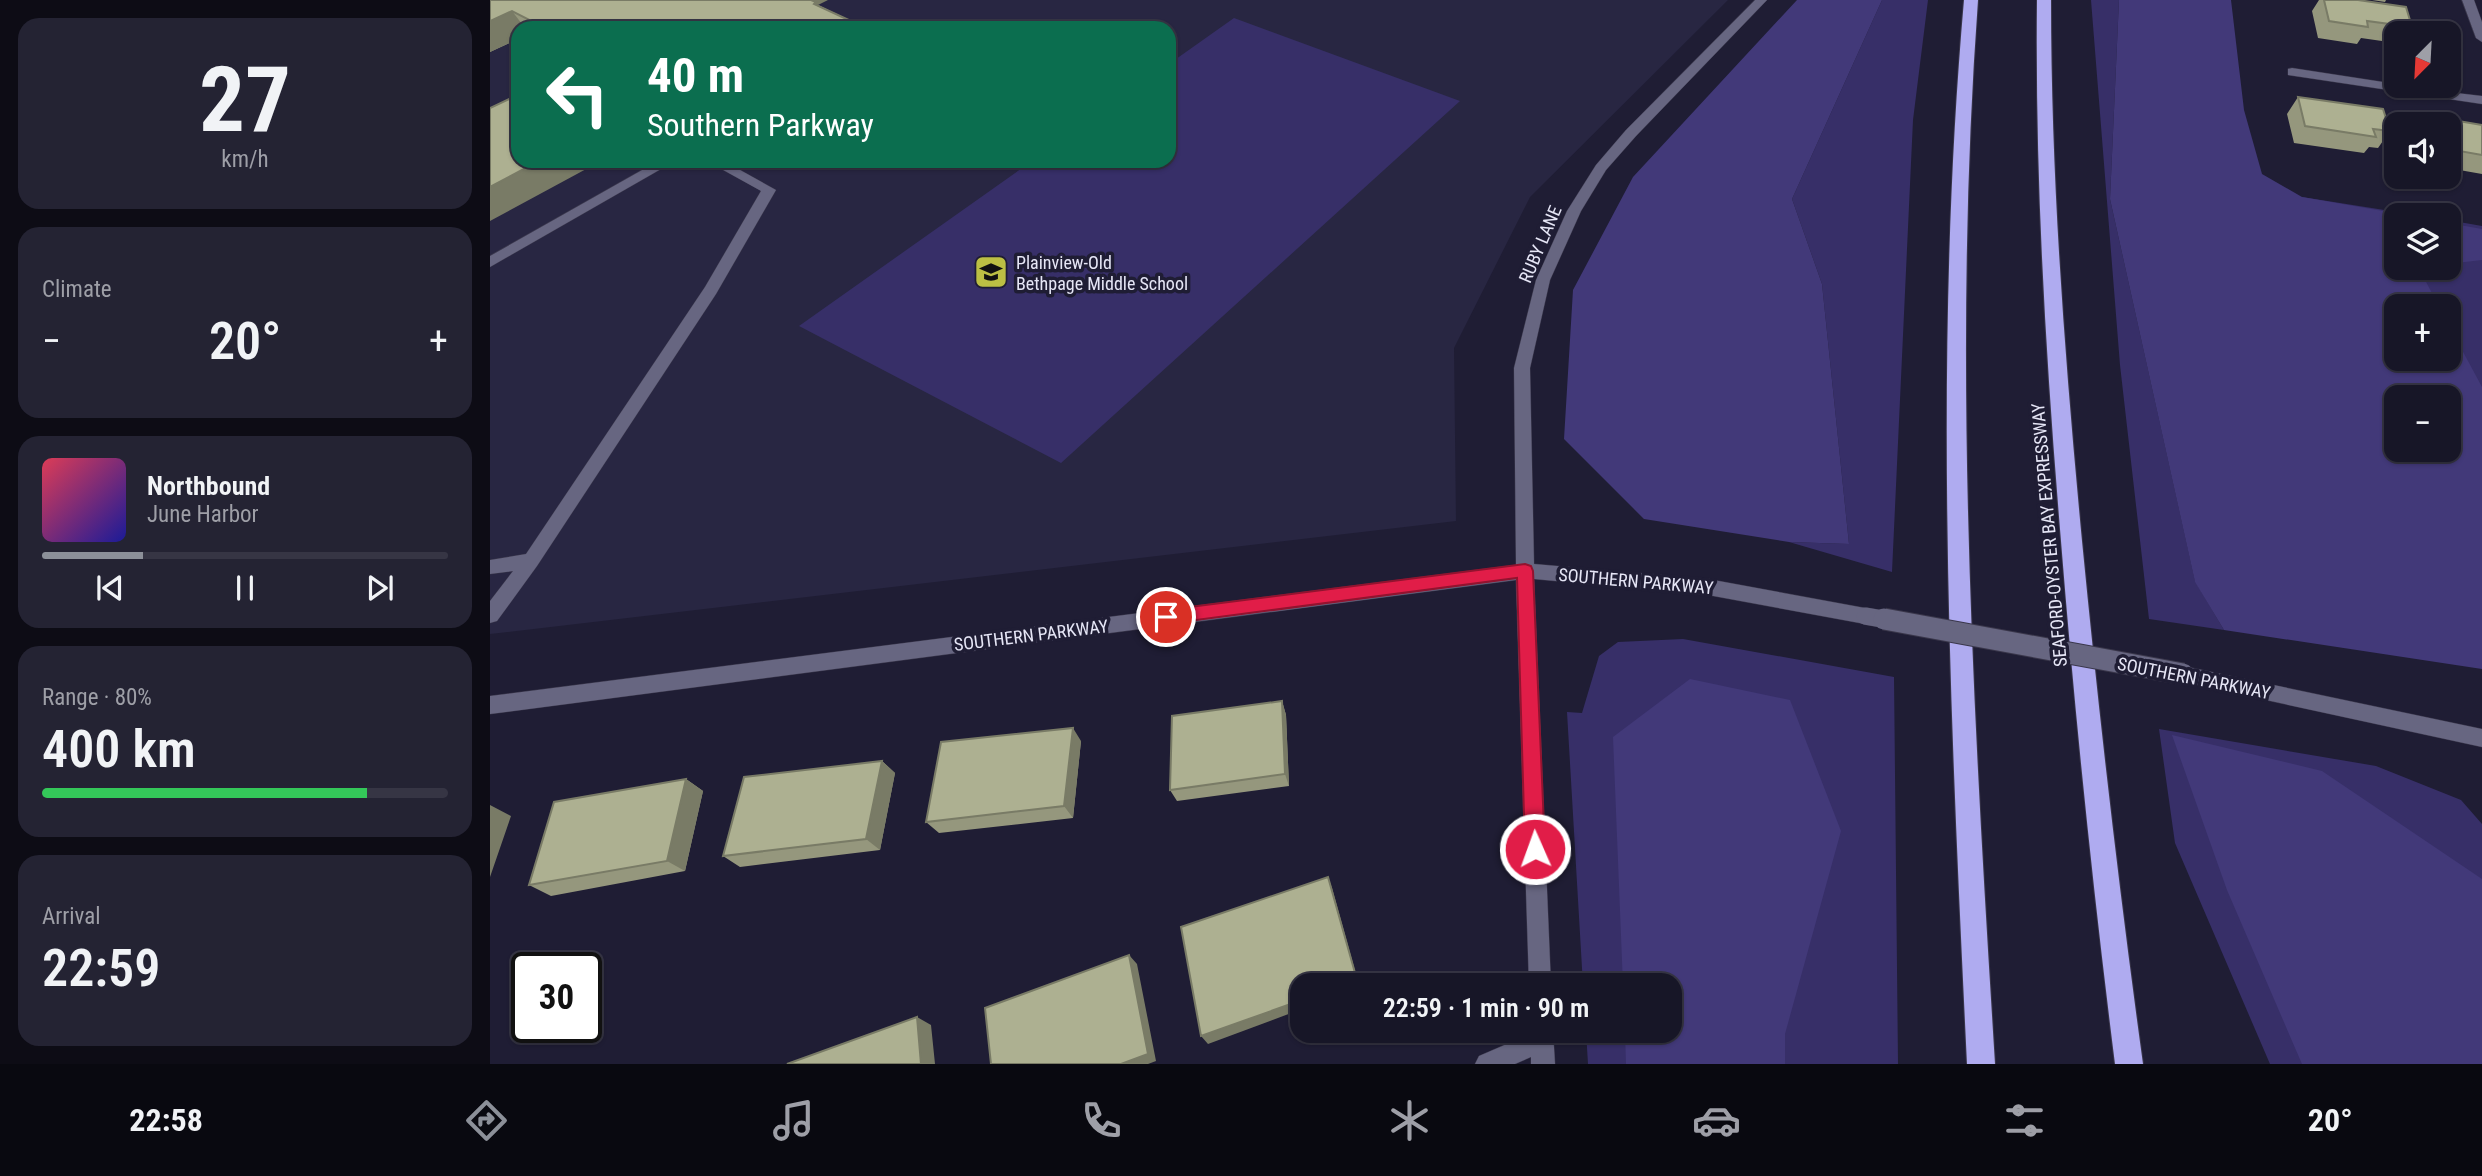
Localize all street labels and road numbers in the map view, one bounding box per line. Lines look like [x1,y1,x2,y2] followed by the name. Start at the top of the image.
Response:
[1514,202,1566,286] street label: RUBY LANE
[2027,402,2071,668] street label: SEAFORD-OYSTER BAY EXPRESSWAY
[1558,564,1715,598] street label: SOUTHERN PARKWAY
[953,615,1110,655] street label: SOUTHERN PARKWAY
[2116,653,2273,703] street label: SOUTHERN PARKWAY

